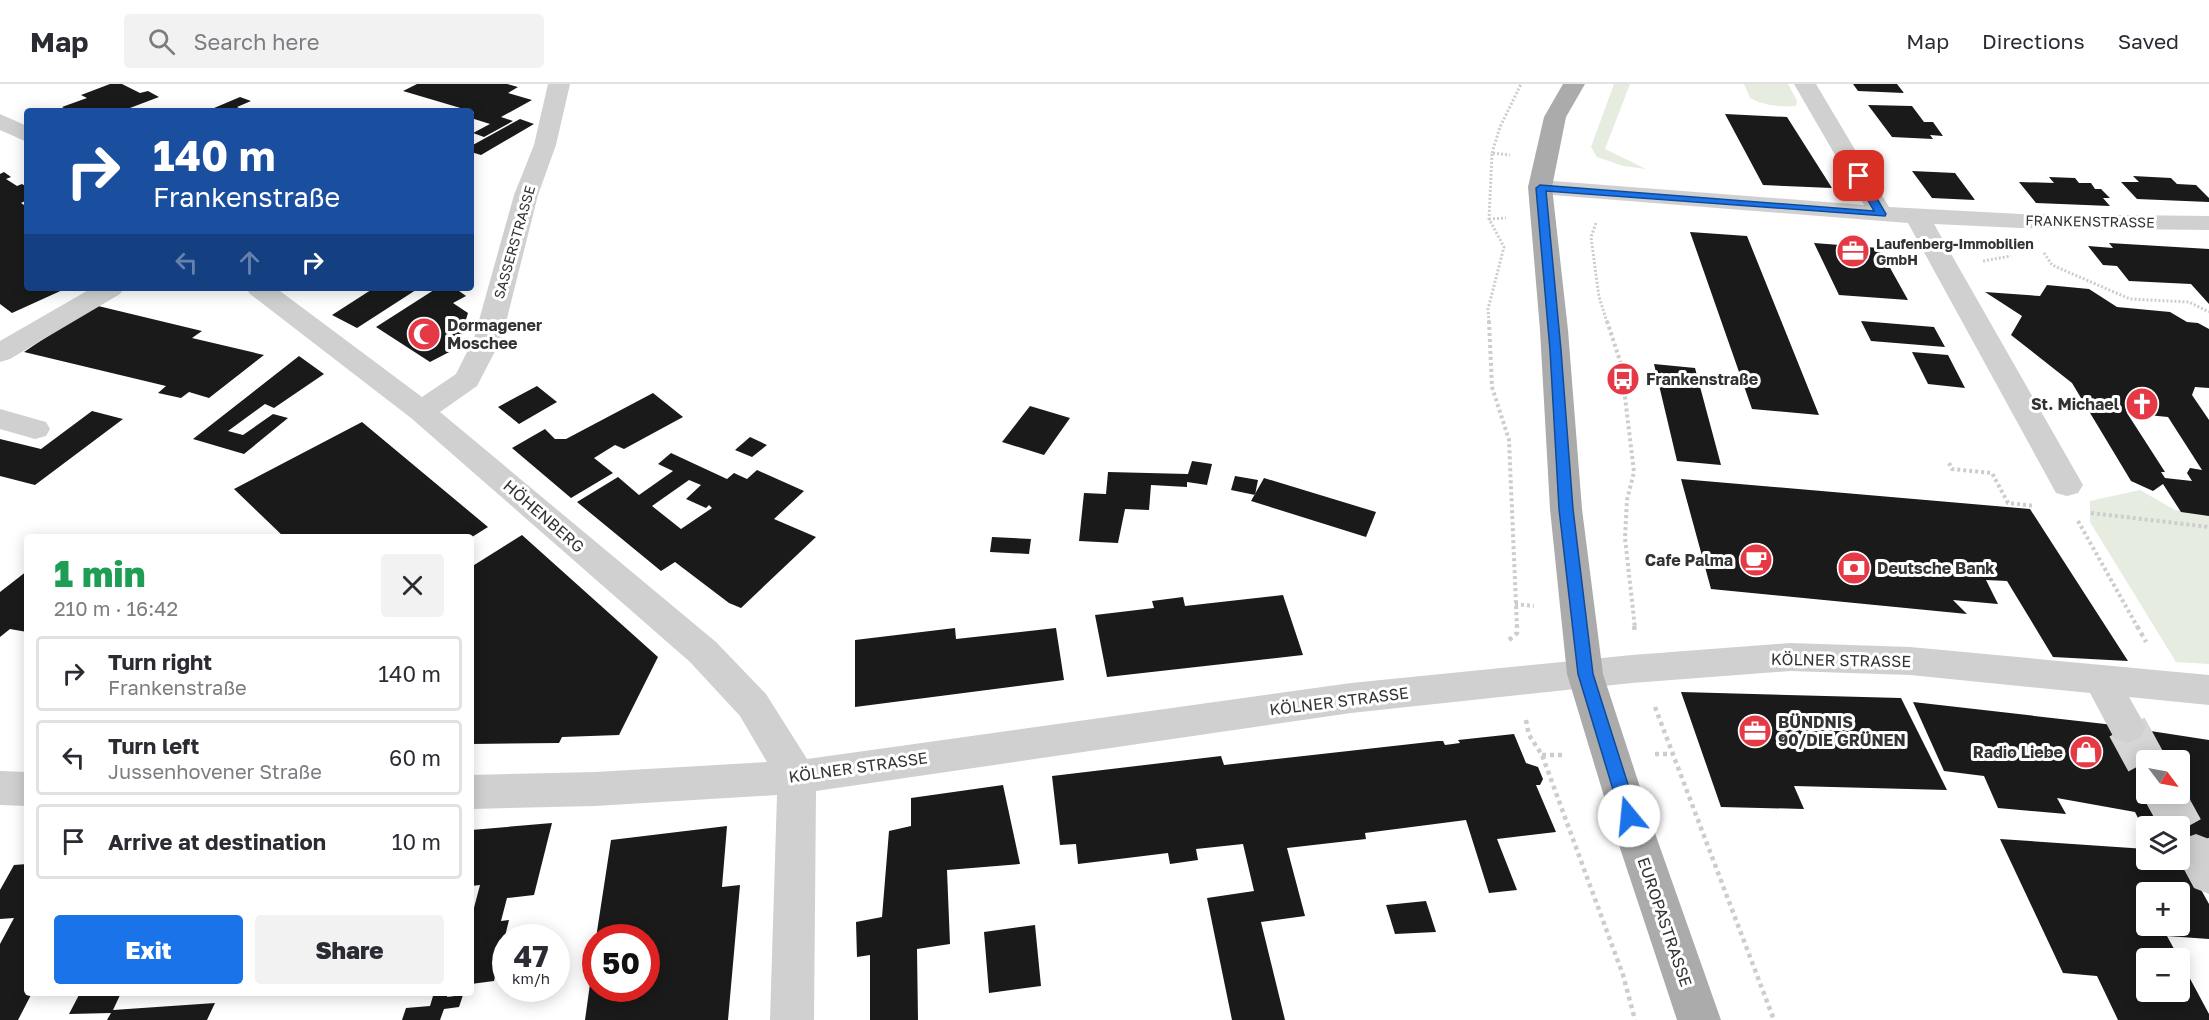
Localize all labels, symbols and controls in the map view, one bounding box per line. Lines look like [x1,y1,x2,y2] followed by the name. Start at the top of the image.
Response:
[124,14,544,68] search box
[30,25,88,58] text: Map
[145,25,178,58] icon: search
[193,28,319,55] text: Search here
[1906,28,1949,54] text: Map
[1982,28,2085,54] text: Directions
[2118,28,2179,54] text: Saved
[153,130,275,180] text: 140 m
[54,132,132,210] icon: right
[1833,150,1884,201] pin
[1842,159,1875,192] icon: arrive
[153,181,340,213] text: Frankenstraße
[490,184,538,300] street label: SASSERSTRASSE
[2025,211,2155,231] street label: FRANKENSTRASSE
[1835,233,1871,269] office icon: Laufenberg-Immobilien GmbH
[1876,235,2034,268] place label: Laufenberg-Immobilien GmbH
[170,246,203,279] icon: left
[233,246,266,279] icon: ahead
[296,246,329,279] icon: right
[447,315,542,353] place label: Dormagener Moschee
[406,316,442,352] mosque icon: Dormagener Moschee
[1605,361,1641,397] bus stop icon: Frankenstraße
[1646,369,1758,389] place label: Frankenstraße
[2124,386,2160,422] church icon: St. Michael
[2031,394,2120,414] place label: St. Michael
[499,475,589,557] street label: HÖHENBERG
[1738,542,1774,578] cafe icon: Cafe Palma
[1645,550,1733,570] place label: Cafe Palma
[1836,550,1872,586] bank icon: Deutsche Bank
[54,552,145,595] text: 1 min
[381,554,444,617] button: close
[1877,558,1995,578] place label: Deutsche Bank
[54,596,178,620] text: 210 m · 16:42
[108,648,212,675] text: Turn right
[1771,649,1911,671] street label: KÖLNER STRASSE
[57,657,90,690] icon: right
[378,660,441,687] text: 140 m
[108,675,247,699] text: Frankenstraße
[1268,683,1410,719] street label: KÖLNER STRASSE
[1778,712,1906,750] place label: BÜNDNIS 90/DIE GRÜNEN
[1737,713,1773,749] office icon: BÜNDNIS 90/DIE GRÜNEN
[108,732,199,759] text: Turn left
[2068,734,2104,770] shop icon: Radio Liebe
[57,741,90,774] icon: left
[1973,742,2063,762] place label: Radio Liebe
[389,744,441,771] text: 60 m
[787,747,929,787] street label: KÖLNER STRASSE
[2136,750,2190,804] north arrow
[2136,750,2190,1002] map controls
[108,759,322,783] text: Jussenhovener Straße
[1597,784,1661,848] position arrow
[2136,816,2190,870] button: layers
[57,825,90,858] icon: arrive
[108,828,326,855] text: Arrive at destination
[392,828,441,855] text: 10 m
[1633,855,1697,989] street label: EUROPASTRASSE
[2136,882,2190,936] button: +
[54,915,243,984] button: Exit
[255,915,444,984] button: Share
[582,924,660,1002] speed limit sign: 50
[513,938,549,974] text: 47
[2136,948,2190,1002] button: −
[512,969,550,987] text: km/h

